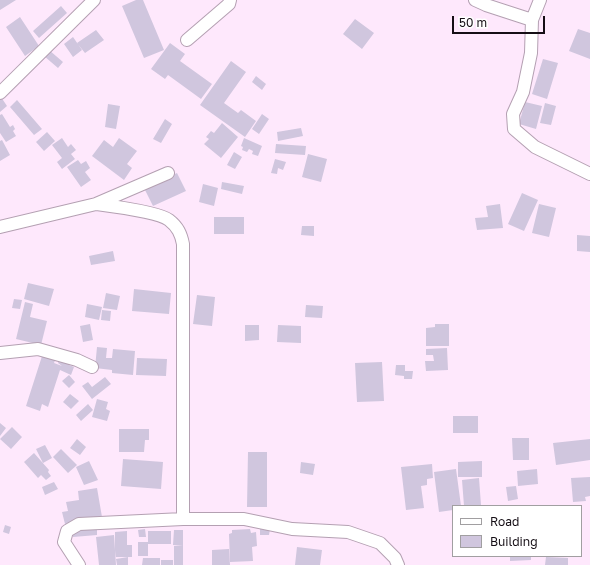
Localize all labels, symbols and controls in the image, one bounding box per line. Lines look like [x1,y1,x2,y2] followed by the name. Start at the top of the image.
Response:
[454,8,547,34] scale bar
[459,15,487,30] text: 50 m
[452,505,582,557] legend
[490,514,519,529] text: Road
[490,534,538,549] text: Building

